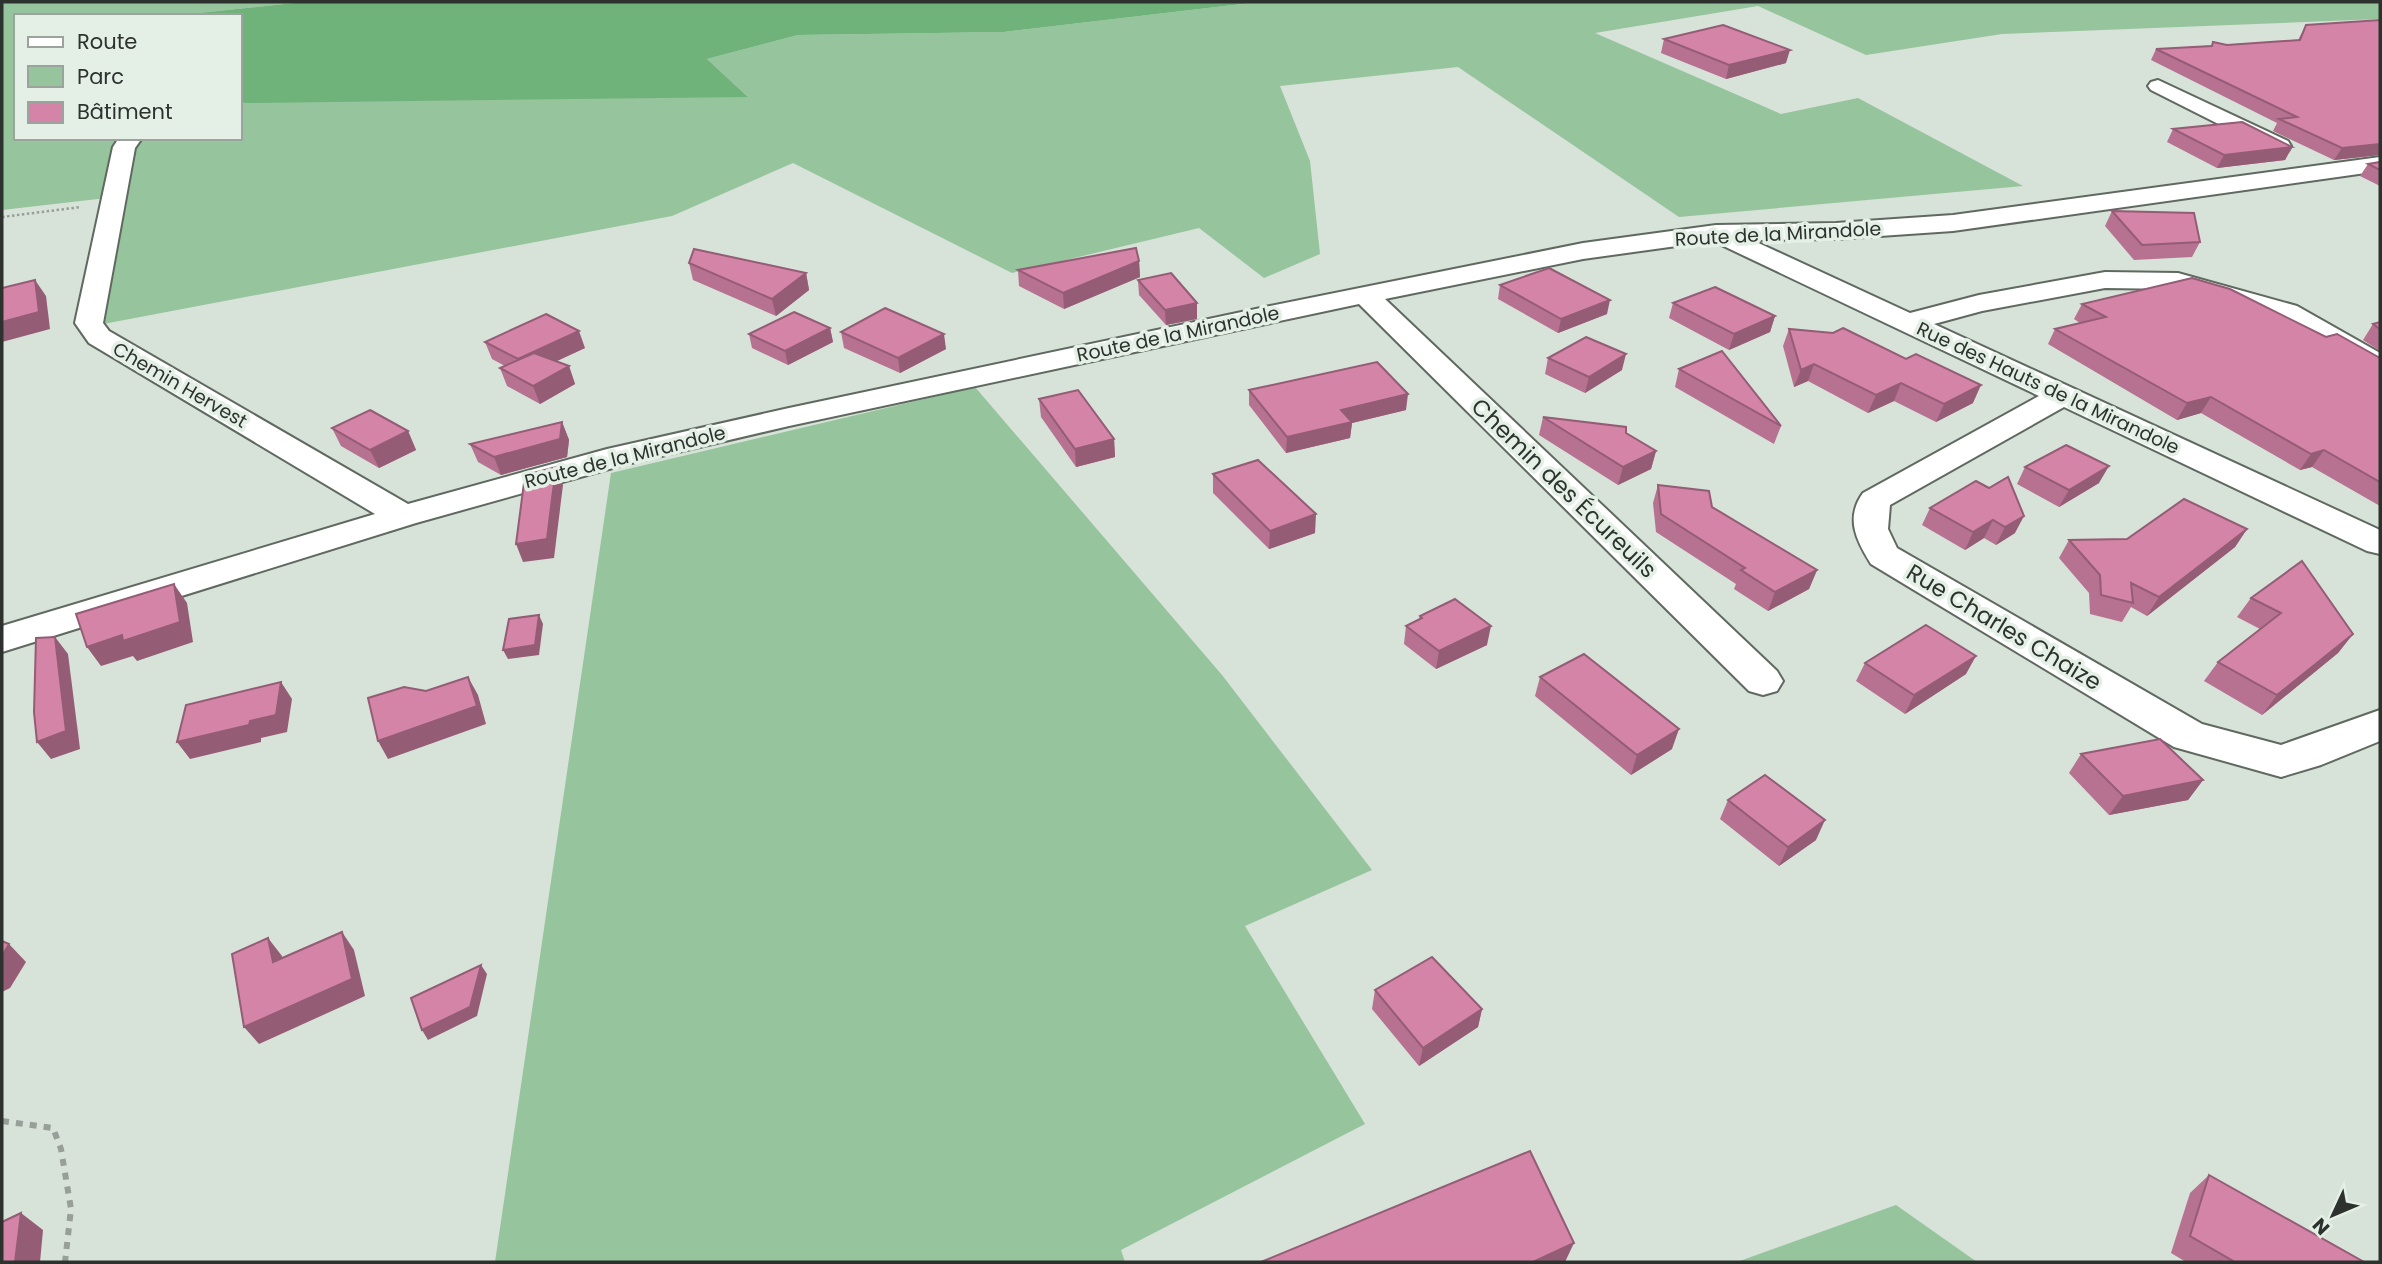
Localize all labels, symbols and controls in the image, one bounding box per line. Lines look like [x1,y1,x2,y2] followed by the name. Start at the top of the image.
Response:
[14,14,242,140] legend
[77,27,137,56] text: Route
[77,62,124,91] text: Parc
[77,97,173,126] text: Bâtiment
[1674,215,1882,253] street label: Route de la Mirandole
[1074,299,1282,369] street label: Route de la Mirandole
[1912,315,2184,461] street label: Rue des Hauts de la Mirandole
[108,335,252,435] street label: Chemin Hervest
[1464,391,1664,585] street label: Chemin des Écureuils
[522,419,728,495] street label: Route de la Mirandole
[1901,556,2107,698] street label: Rue Charles Chaize
[2298,1180,2368,1250] north arrow
[2306,1212,2336,1241] text: N

